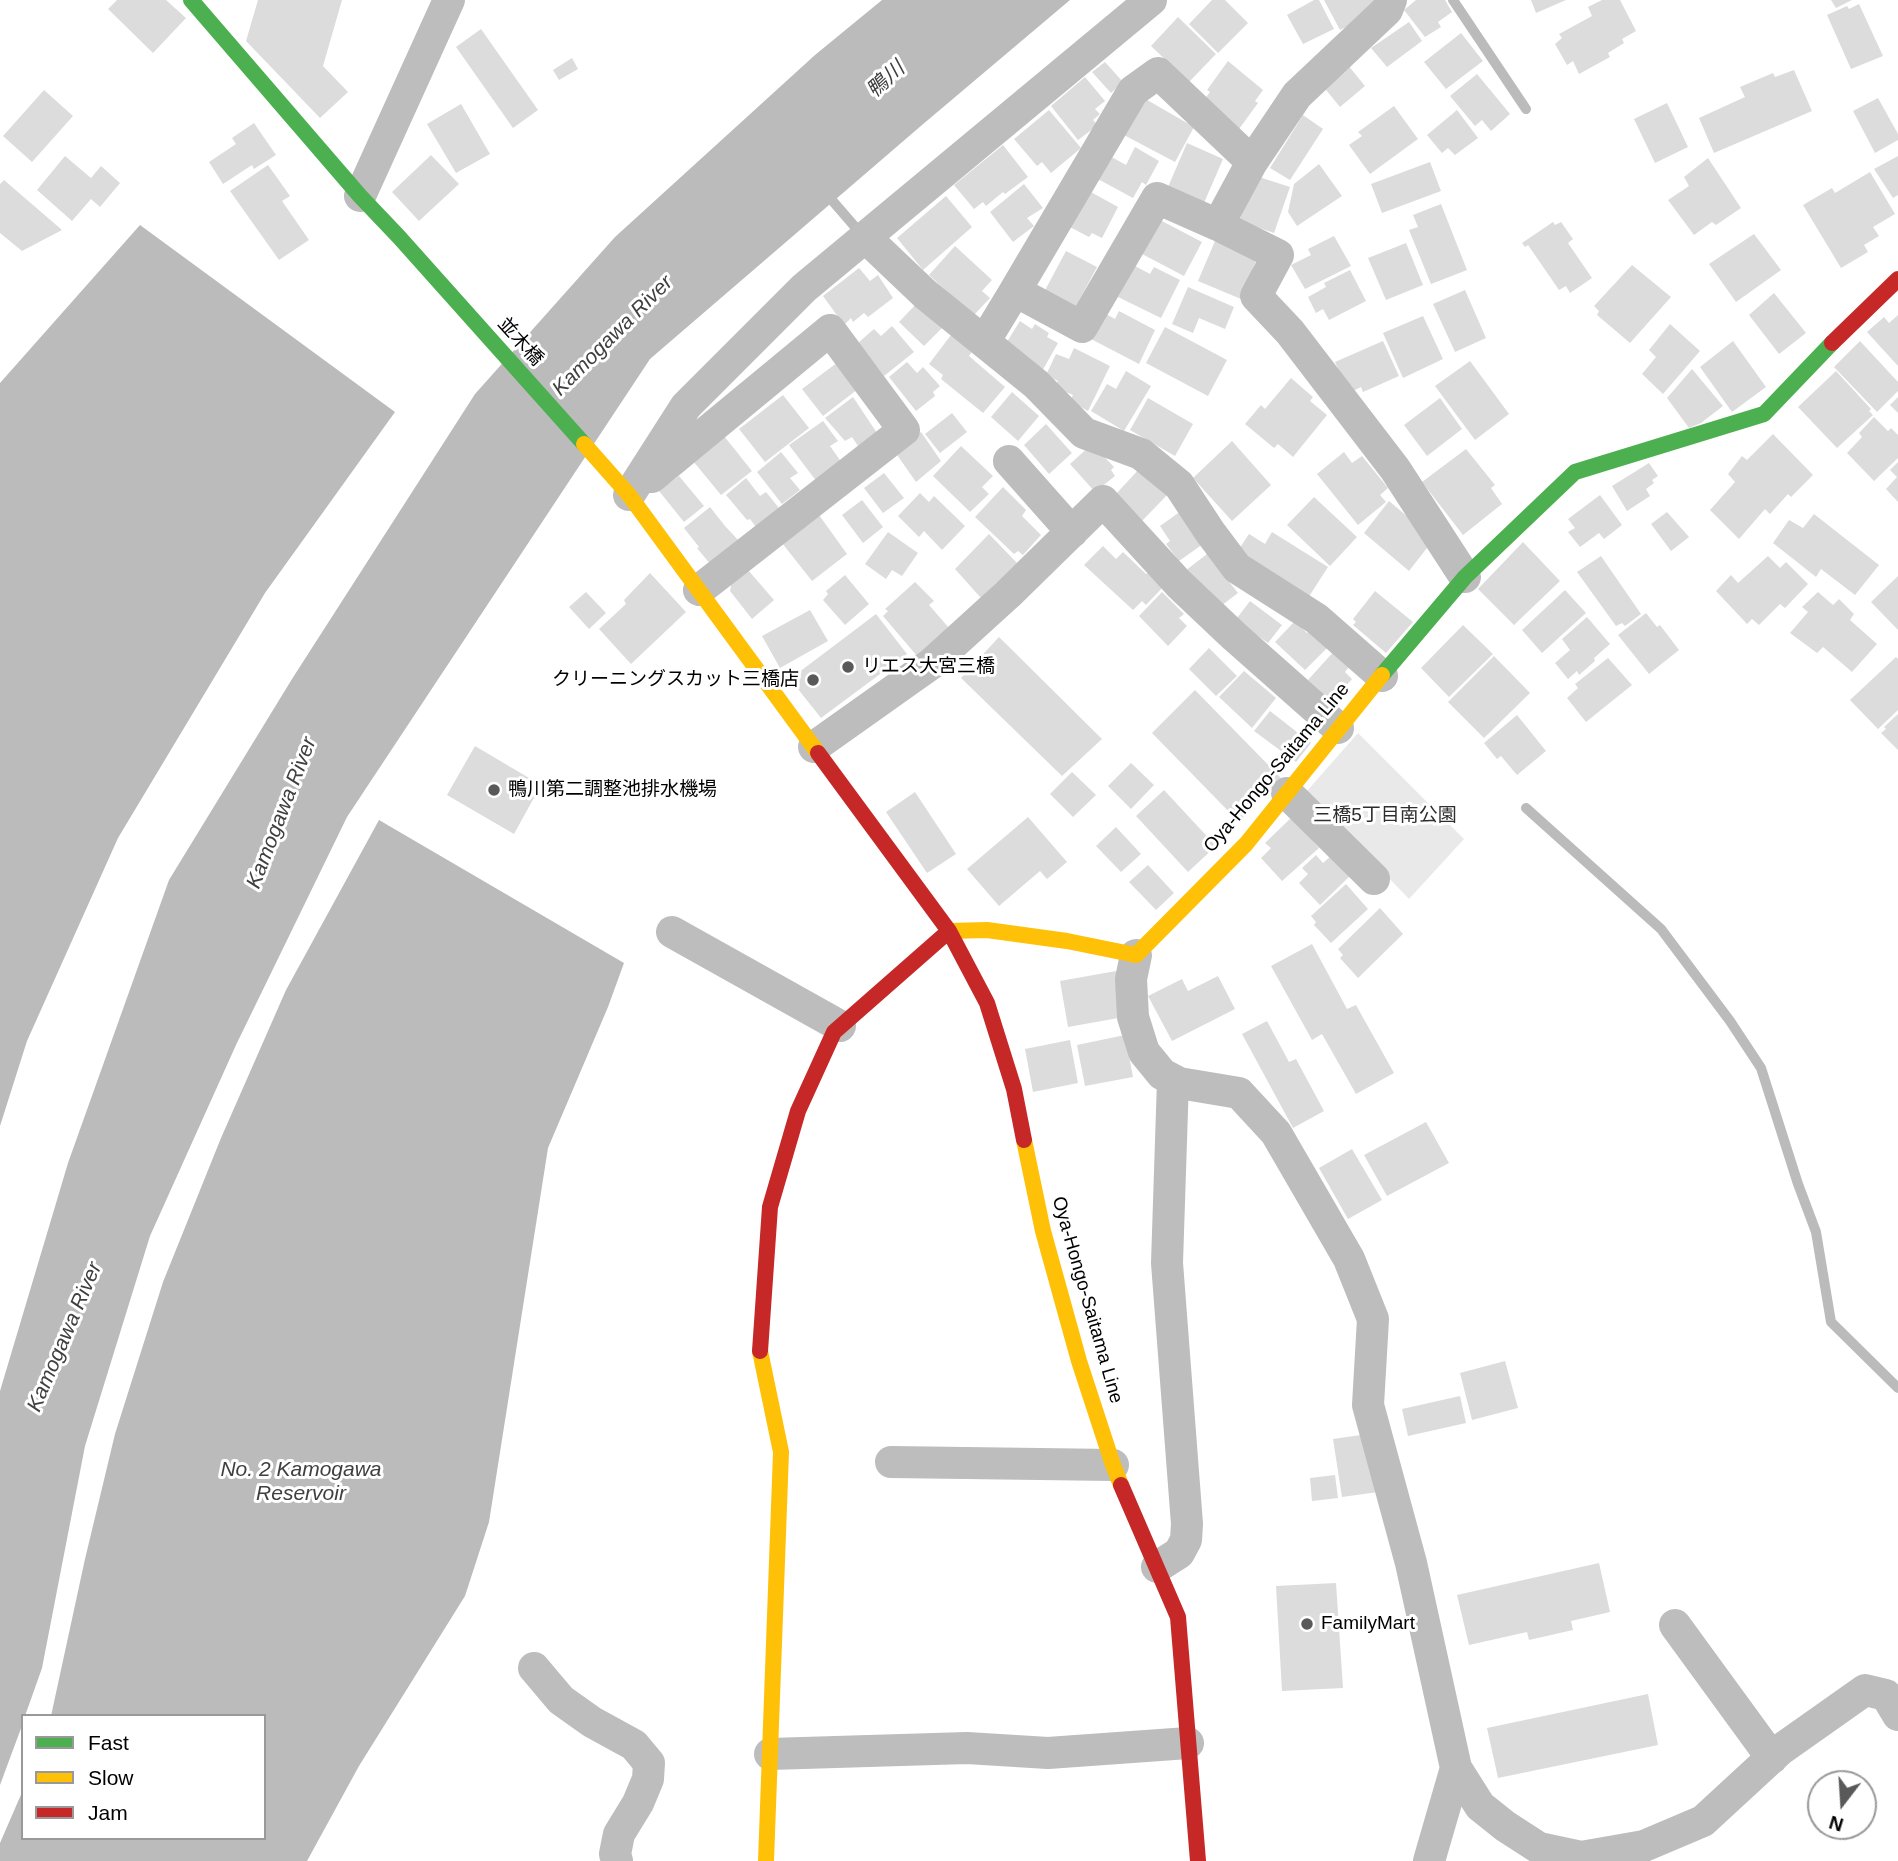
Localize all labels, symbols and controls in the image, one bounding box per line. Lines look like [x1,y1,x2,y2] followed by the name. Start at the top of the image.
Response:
[862,57,910,103] water label: 鴨川
[548,271,678,401] water label: Kamogawa River
[492,313,548,371] street label: 並木橋
[862,656,995,678] place label: リエス大宮三橋
[840,659,856,675] marker: リエス大宮三橋
[552,669,799,691] place label: クリーニングスカット三橋店
[805,672,821,688] marker: クリーニングスカット三橋店
[1199,679,1355,857] street label: Oya-Hongo-Saitama Line
[242,734,322,892] water label: Kamogawa River
[508,779,717,801] place label: 鴨川第二調整池排水機場
[486,782,502,798] marker: 鴨川第二調整池排水機場
[1313,805,1457,827] park label: 三橋5丁目南公園
[1046,1194,1128,1406] street label: Oya-Hongo-Saitama Line
[22,1258,108,1416] water label: Kamogawa River
[220,1457,382,1507] water label: No. 2 Kamogawa Reservoir
[1321,1613,1415,1635] place label: FamilyMart
[1299,1616,1315,1632] marker: FamilyMart
[21,1714,266,1840] legend
[88,1731,129,1754] text: Fast
[88,1766,134,1789] text: Slow
[1807,1770,1877,1840] north arrow
[88,1801,128,1824] text: Jam
[1827,1812,1846,1836] text: N

